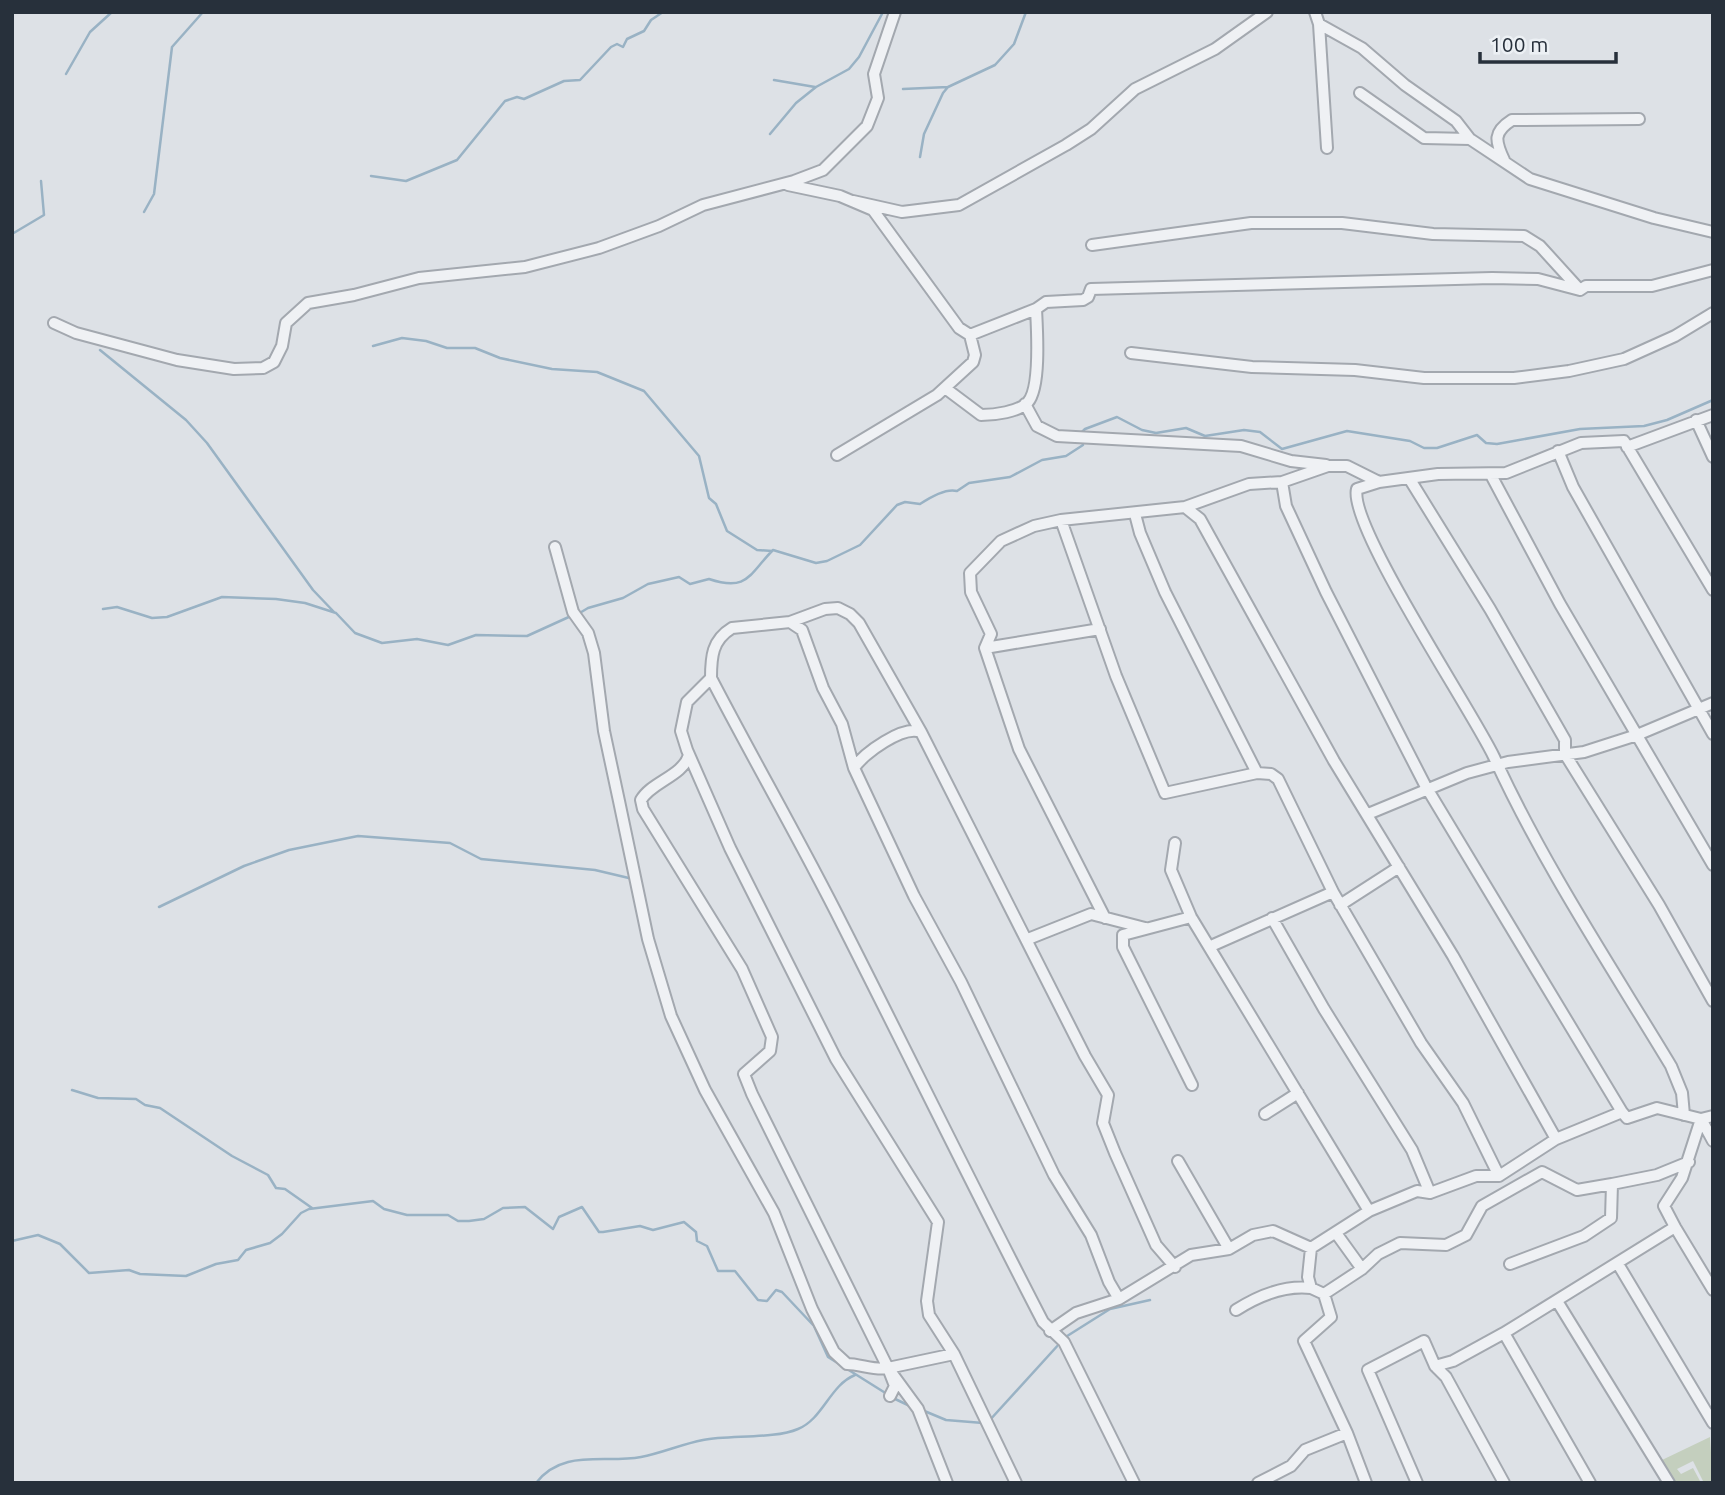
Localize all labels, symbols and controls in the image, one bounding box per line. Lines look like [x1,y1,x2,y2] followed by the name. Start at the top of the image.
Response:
[1480,21,1616,65] scale bar
[1490,32,1548,56] text: 100 m

